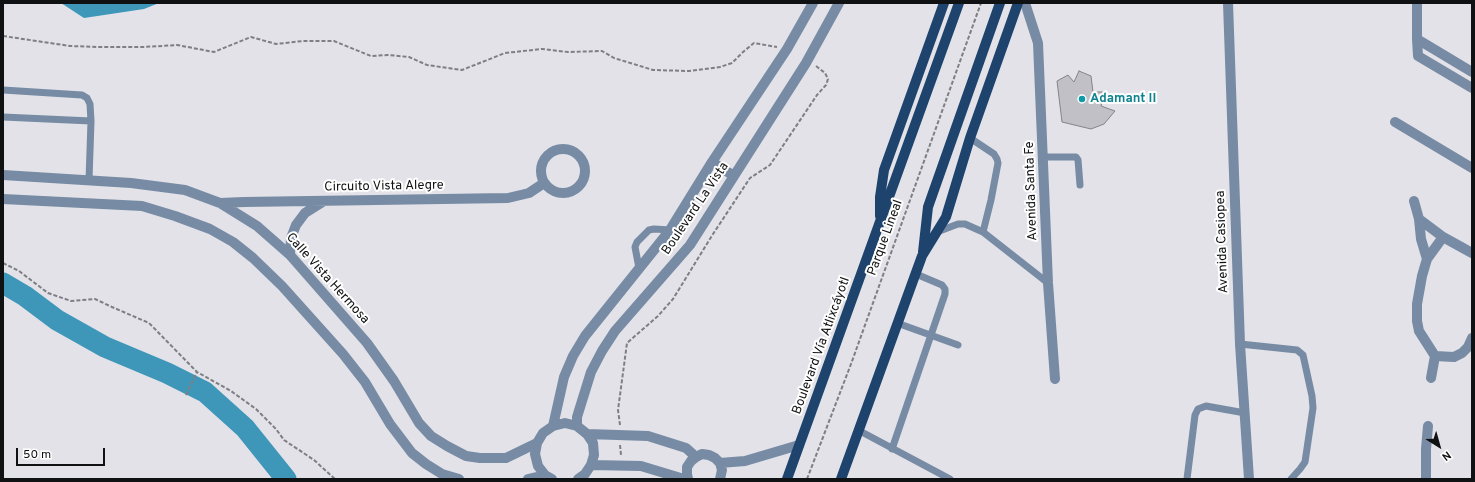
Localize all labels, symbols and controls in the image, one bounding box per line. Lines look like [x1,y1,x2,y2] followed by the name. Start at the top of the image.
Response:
[1090,91,1156,107] place label: Adamant II
[1077,94,1087,104] marker: Adamant II
[1022,141,1042,241] street label: Avenida Santa Fe
[659,160,733,258] street label: Boulevard La Vista
[324,178,444,196] street label: Circuito Vista Alegre
[1213,190,1233,294] street label: Avenida Casiopea
[865,198,907,278] street label: Parque Lineal
[282,230,372,328] street label: Calle Vista Hermosa
[790,275,854,417] street label: Boulevard Vía Atlixcáyotl
[1419,426,1459,466] north arrow
[18,440,107,466] scale bar
[23,447,51,463] text: 50 m
[1439,448,1454,464] text: N

